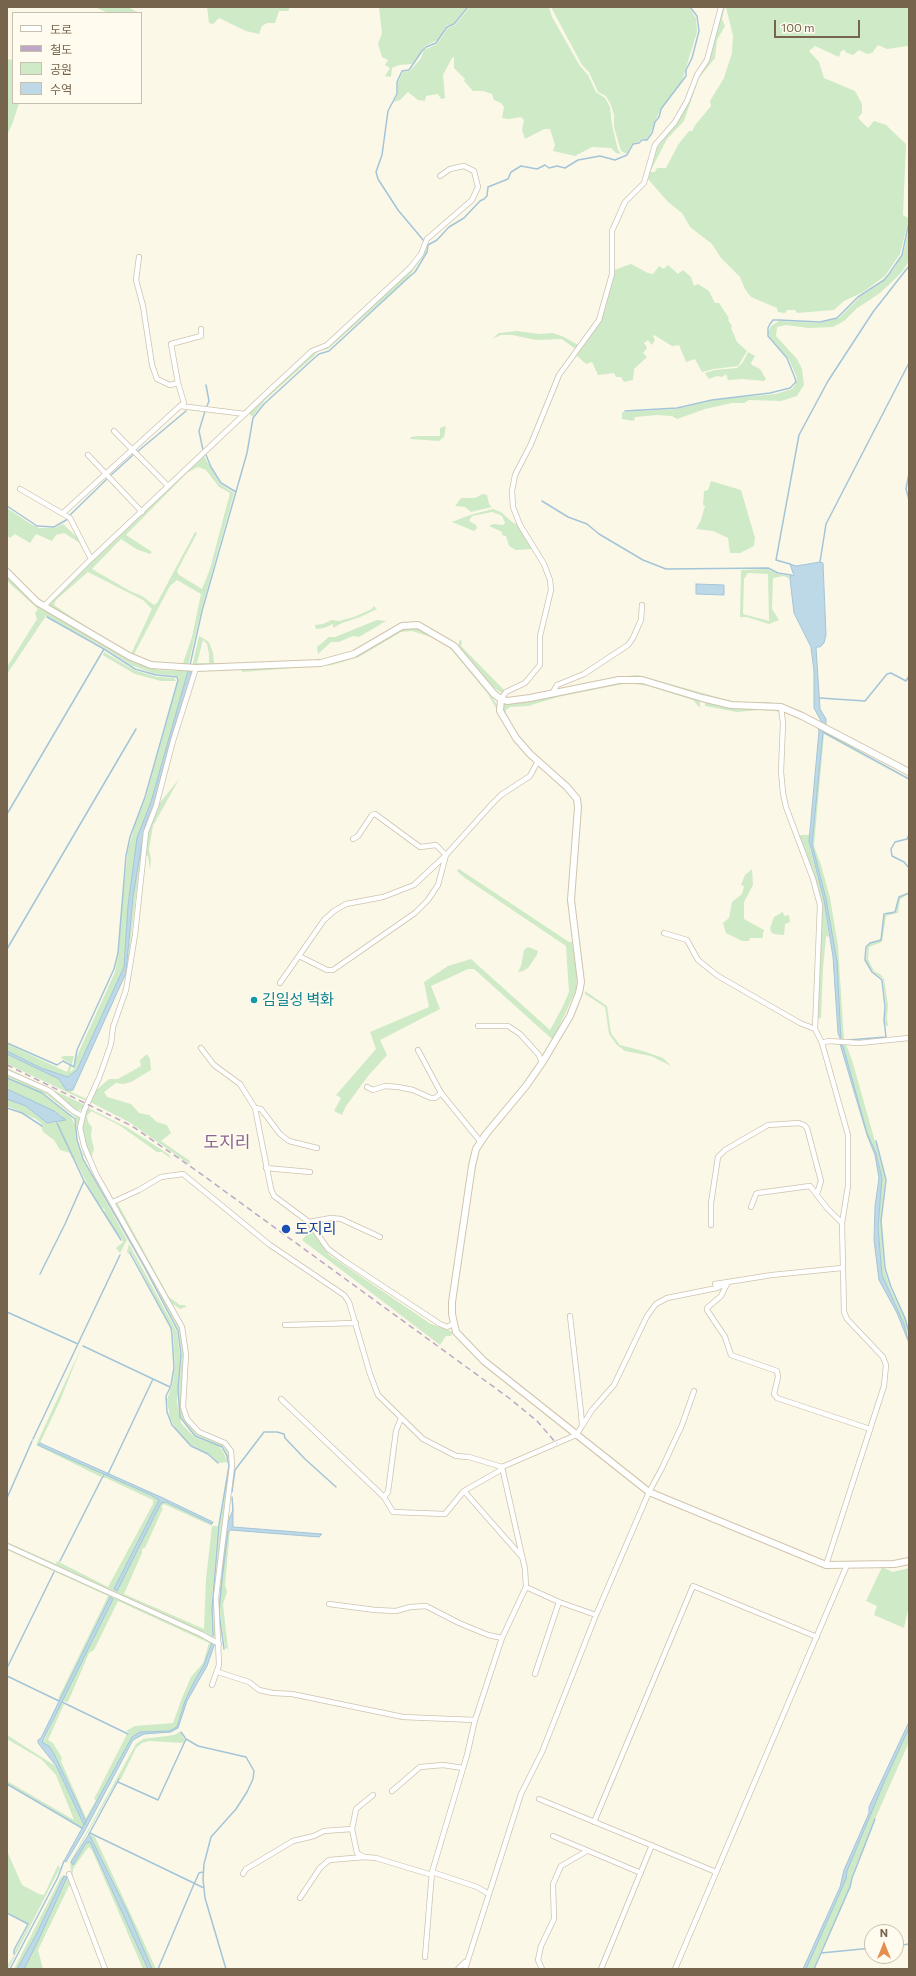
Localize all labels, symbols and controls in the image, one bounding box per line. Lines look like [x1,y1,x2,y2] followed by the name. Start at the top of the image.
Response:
[12,12,142,104] legend
[776,12,862,38] scale bar
[781,20,815,34] text: 100 m
[50,22,72,36] text: 도로
[50,42,72,56] text: 철도
[50,62,72,76] text: 공원
[50,82,72,96] text: 수역
[262,991,334,1009] place label: 김일성 벽화
[249,995,259,1005] marker: 김일성 벽화
[204,1132,250,1152] district label: 도지리
[295,1220,336,1238] place label: 도지리
[280,1223,292,1235] marker: 도지리
[864,1924,904,1964] north arrow
[880,1926,888,1939] text: N

